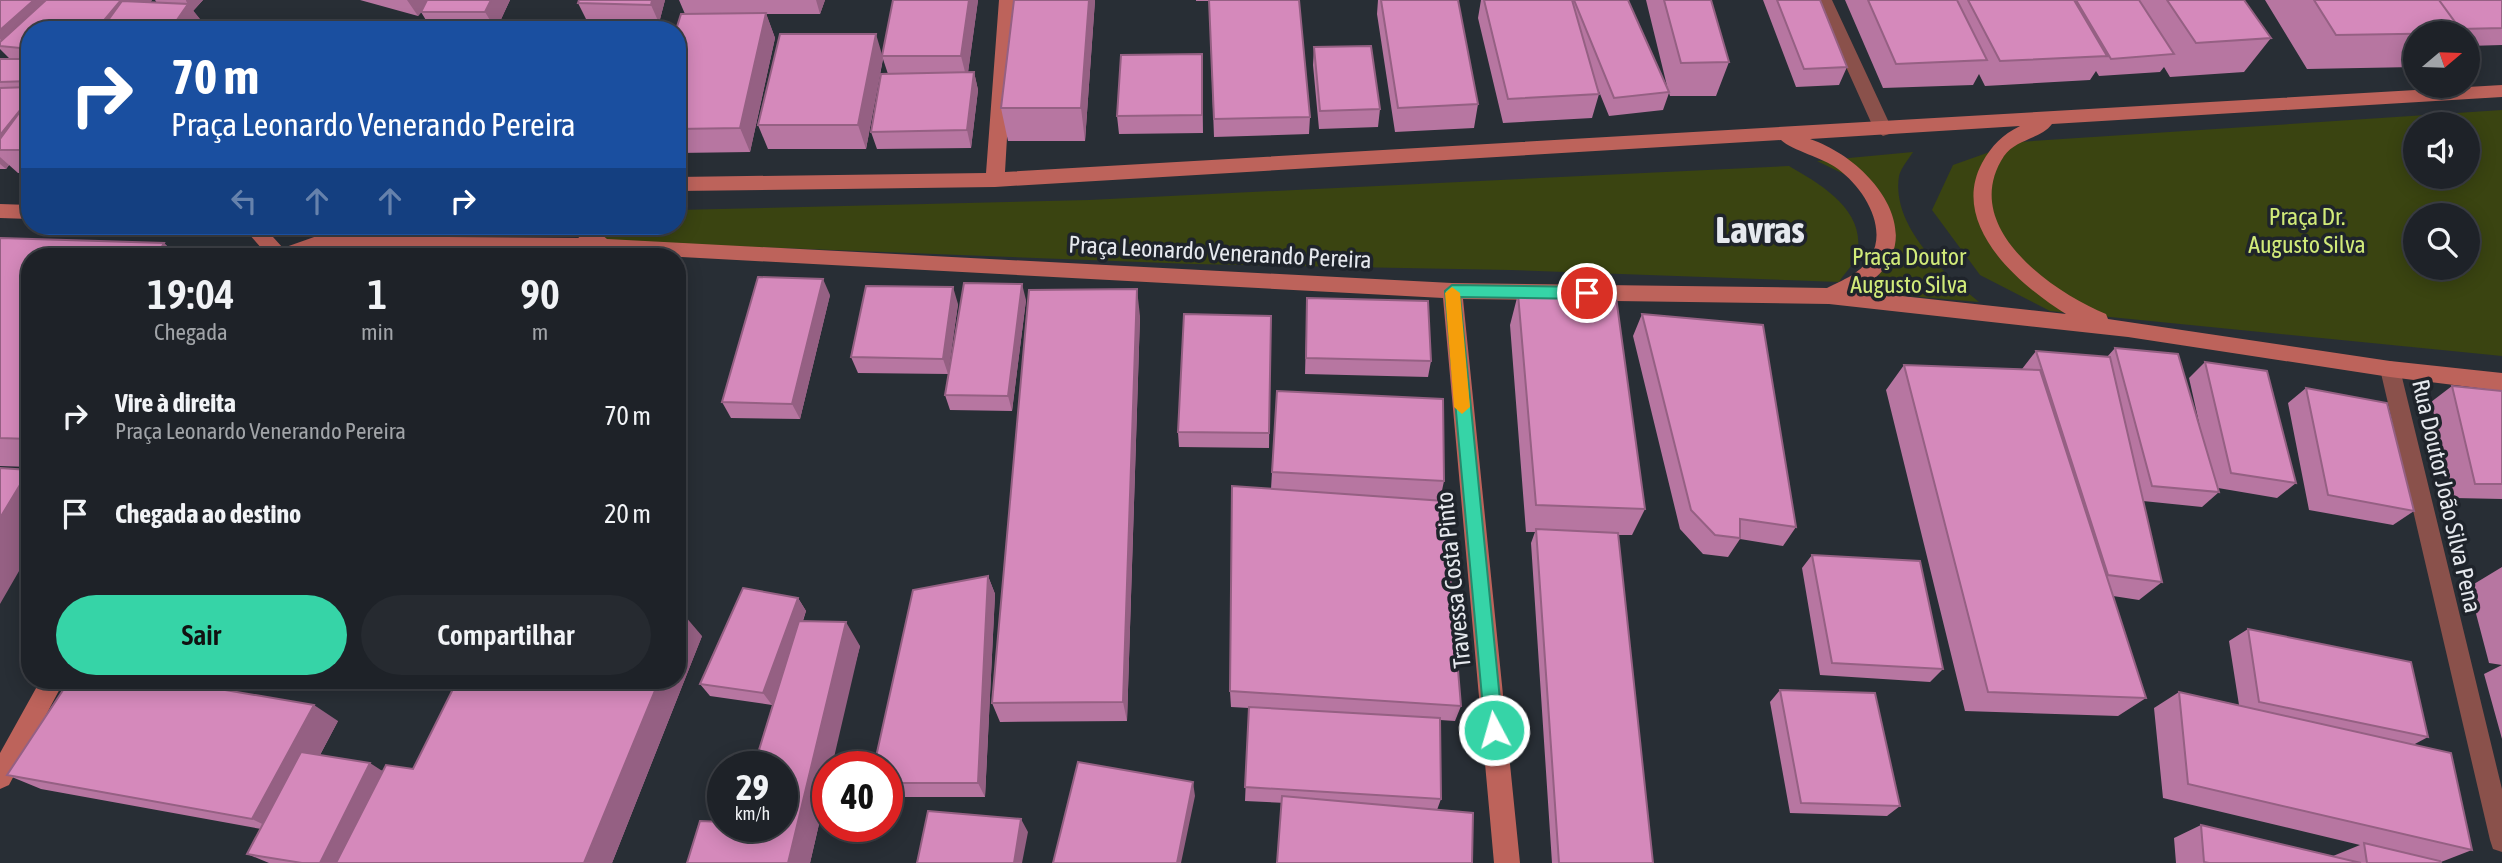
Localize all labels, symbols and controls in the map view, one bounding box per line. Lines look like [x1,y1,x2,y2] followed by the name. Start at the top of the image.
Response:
[2403,21,2480,98] north arrow
[2403,21,2480,280] map controls
[171,48,259,104] text: 70 m
[56,49,147,140] icon: right
[171,106,576,143] text: Praça Leonardo Venerando Pereira
[2403,112,2480,189] button: sound
[225,182,263,220] icon: left
[298,182,336,220] icon: ahead
[371,182,409,220] icon: ahead
[444,182,482,220] icon: right
[2248,203,2366,258] park label: Praça Dr. Augusto Silva
[2403,203,2480,280] button: search
[1715,208,1805,251] district label: Lavras
[1068,231,1372,273] street label: Praça Leonardo Venerando Pereira
[1850,243,1968,298] park label: Praça Doutor Augusto Silva
[1557,263,1617,323] pin
[147,270,235,318] text: 19:04
[368,270,387,318] text: 1
[520,270,560,318] text: 90
[1568,274,1606,312] icon: arrive
[154,319,228,345] text: Chegada
[361,319,394,345] text: min
[532,319,548,345] text: m
[2407,377,2487,615] street label: Rua Doutor João Silva Pena
[115,388,236,418] text: Vire à direita
[56,397,94,435] icon: right
[604,401,651,431] text: 70 m
[115,418,406,444] text: Praça Leonardo Venerando Pereira
[1430,491,1476,669] street label: Travessa Costa Pinto
[56,495,94,533] icon: arrive
[115,499,301,529] text: Chegada ao destino
[604,499,651,529] text: 20 m
[56,595,347,675] button: Sair
[361,595,651,675] button: Compartilhar
[1457,693,1531,767] position arrow
[812,751,903,842] speed limit sign: 40
[736,767,769,807] text: 29
[735,803,770,824] text: km/h

